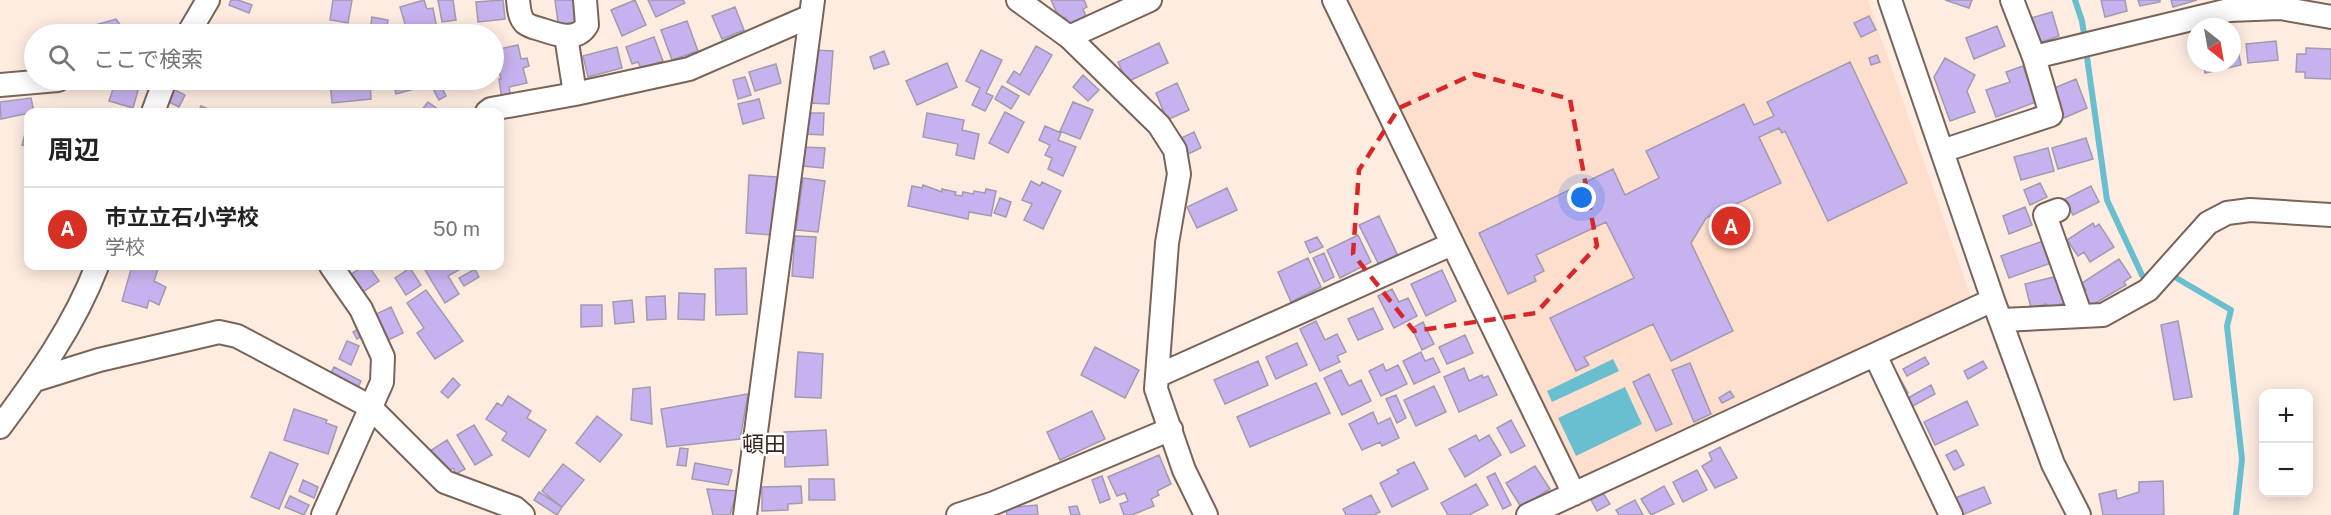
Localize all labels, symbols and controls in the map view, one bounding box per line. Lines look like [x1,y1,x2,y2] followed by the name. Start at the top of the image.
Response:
[2187,18,2241,72] north arrow
[24,24,504,90] search box
[45,41,78,74] icon: search
[93,46,203,72] text: ここで検索
[48,134,100,165] text: 周辺
[1567,183,1596,212] your location
[105,204,259,230] text: 市立立石小学校
[1712,204,1750,248] pin: A
[60,217,75,241] text: A
[433,217,480,241] text: 50 m
[105,235,145,259] text: 学校
[2259,389,2313,497] map controls
[2259,389,2313,443] button: +
[742,431,786,457] district label: 頓田
[2259,443,2313,497] button: −

